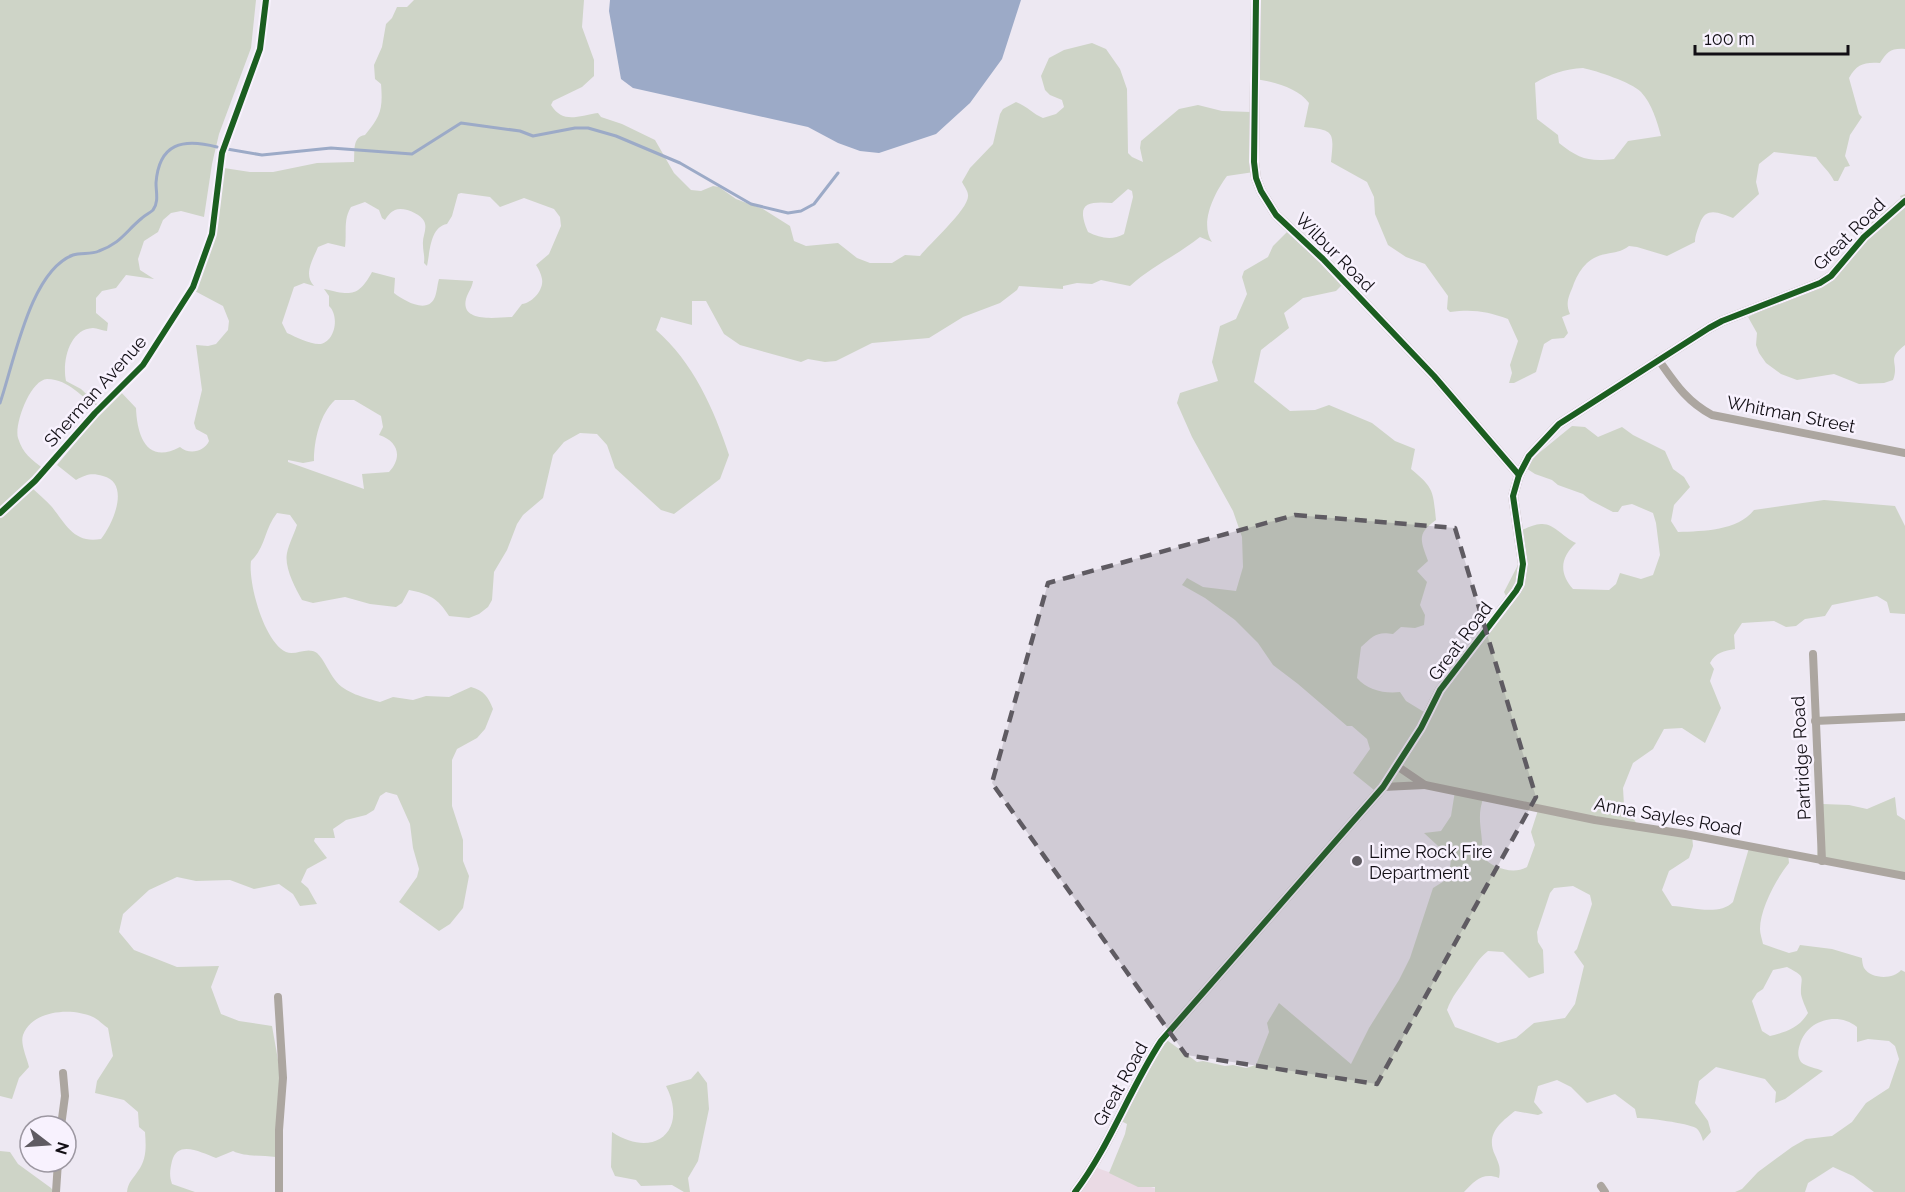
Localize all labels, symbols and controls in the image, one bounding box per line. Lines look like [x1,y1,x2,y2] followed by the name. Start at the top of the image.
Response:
[1695,18,1848,56] scale bar
[1704,28,1755,49] text: 100 m
[1809,194,1889,274] street label: Great Road
[1291,208,1379,296] street label: Wilbur Road
[40,331,151,451] street label: Sherman Avenue
[1725,391,1857,437] street label: Whitman Street
[1424,598,1496,684] street label: Great Road
[1787,695,1815,821] street label: Partridge Road
[1592,793,1744,839] street label: Anna Sayles Road
[1369,841,1493,883] place label: Lime Rock Fire Department
[1350,854,1364,868] marker: Lime Rock Fire Department
[1088,1038,1152,1130] street label: Great Road
[18,1114,78,1174] north arrow
[51,1140,73,1157] text: N

